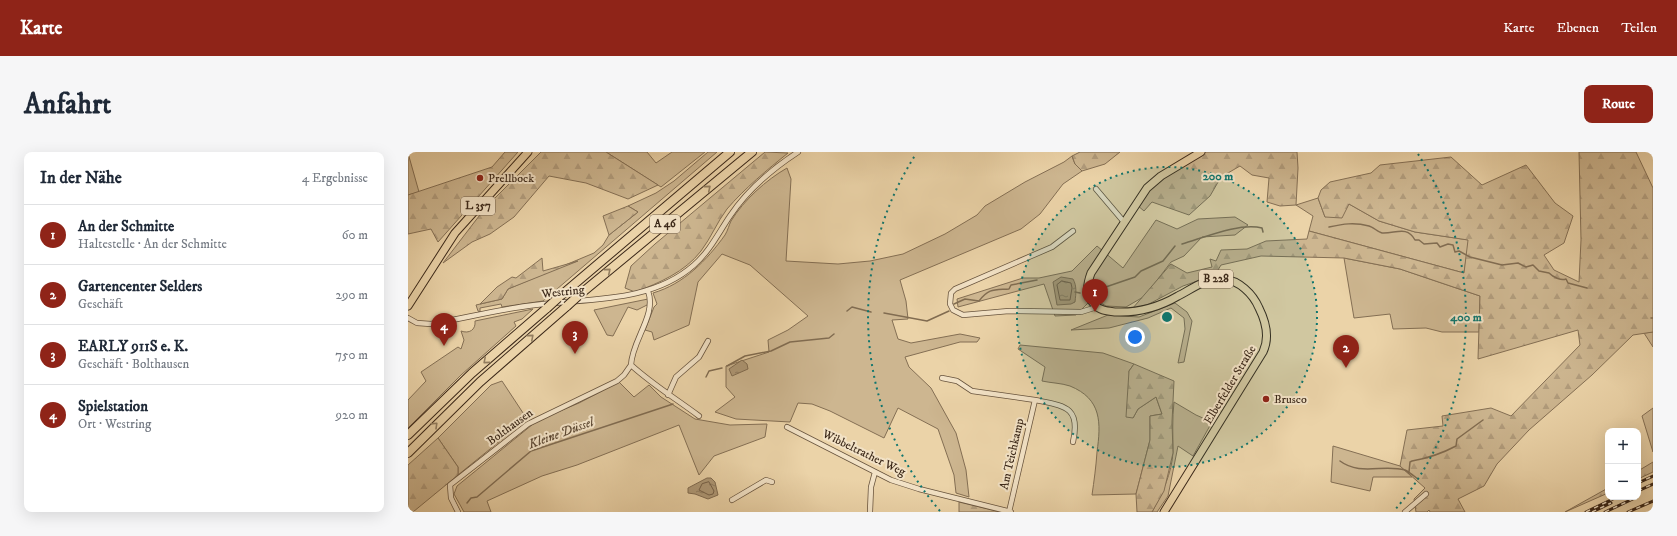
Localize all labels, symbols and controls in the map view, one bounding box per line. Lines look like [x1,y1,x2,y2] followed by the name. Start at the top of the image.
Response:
[20,17,62,40] text: Karte
[1503,19,1534,37] text: Karte
[1556,19,1599,37] text: Ebenen
[1621,19,1657,37] text: Teilen
[1584,85,1653,123] button: Route
[24,87,111,122] text: Anfahrt
[40,167,122,189] text: In der Nähe
[1203,169,1233,184] text: 200 m
[302,170,368,186] text: 4 Ergebnisse
[488,171,534,186] place label: Prellbock
[475,173,485,183] marker: Prellbock
[703,186,710,193] one-way arrow
[461,197,495,215] road number: L 357
[650,215,680,233] road number: A 46
[78,217,174,236] text: An der Schmitte
[51,227,55,243] text: 1
[342,227,368,243] text: 60 m
[78,236,227,252] text: Haltestelle · An der Schmitte
[603,269,610,276] one-way arrow
[1199,270,1233,288] road number: B 228
[78,277,202,296] text: Gartencenter Selders
[1082,279,1108,312] pin: 1
[540,282,585,302] street label: Westring
[50,287,56,303] text: 2
[336,287,368,303] text: 290 m
[78,296,123,312] text: Geschäft
[1160,310,1174,324] centre of rings
[1449,310,1482,325] text: 400 m
[431,313,457,346] pin: 4
[562,321,588,354] pin: 3
[1125,327,1145,347] your location
[526,335,534,342] one-way arrow
[1333,335,1359,368] pin: 2
[78,337,188,356] text: EARLY 911S e. K.
[1201,343,1259,427] street label: Elberfelder Straße
[51,347,55,363] text: 3
[335,347,368,363] text: 750 m
[78,356,189,372] text: Geschäft · Bolthausen
[483,357,491,364] one-way arrow
[1274,392,1307,407] place label: Brusco
[1261,394,1271,404] marker: Brusco
[78,397,148,416] text: Spielstation
[484,405,537,449] street label: Bolthausen
[49,407,57,423] text: 4
[336,407,368,423] text: 920 m
[525,413,597,453] water label: Kleine Düssel
[78,416,151,432] text: Ort · Westring
[997,417,1027,491] street label: Am Teichkamp
[430,423,438,430] one-way arrow
[819,426,908,480] street label: Wibbeltrather Weg
[1605,428,1641,500] map controls
[1605,428,1641,464] button: +
[1605,464,1641,500] button: −

